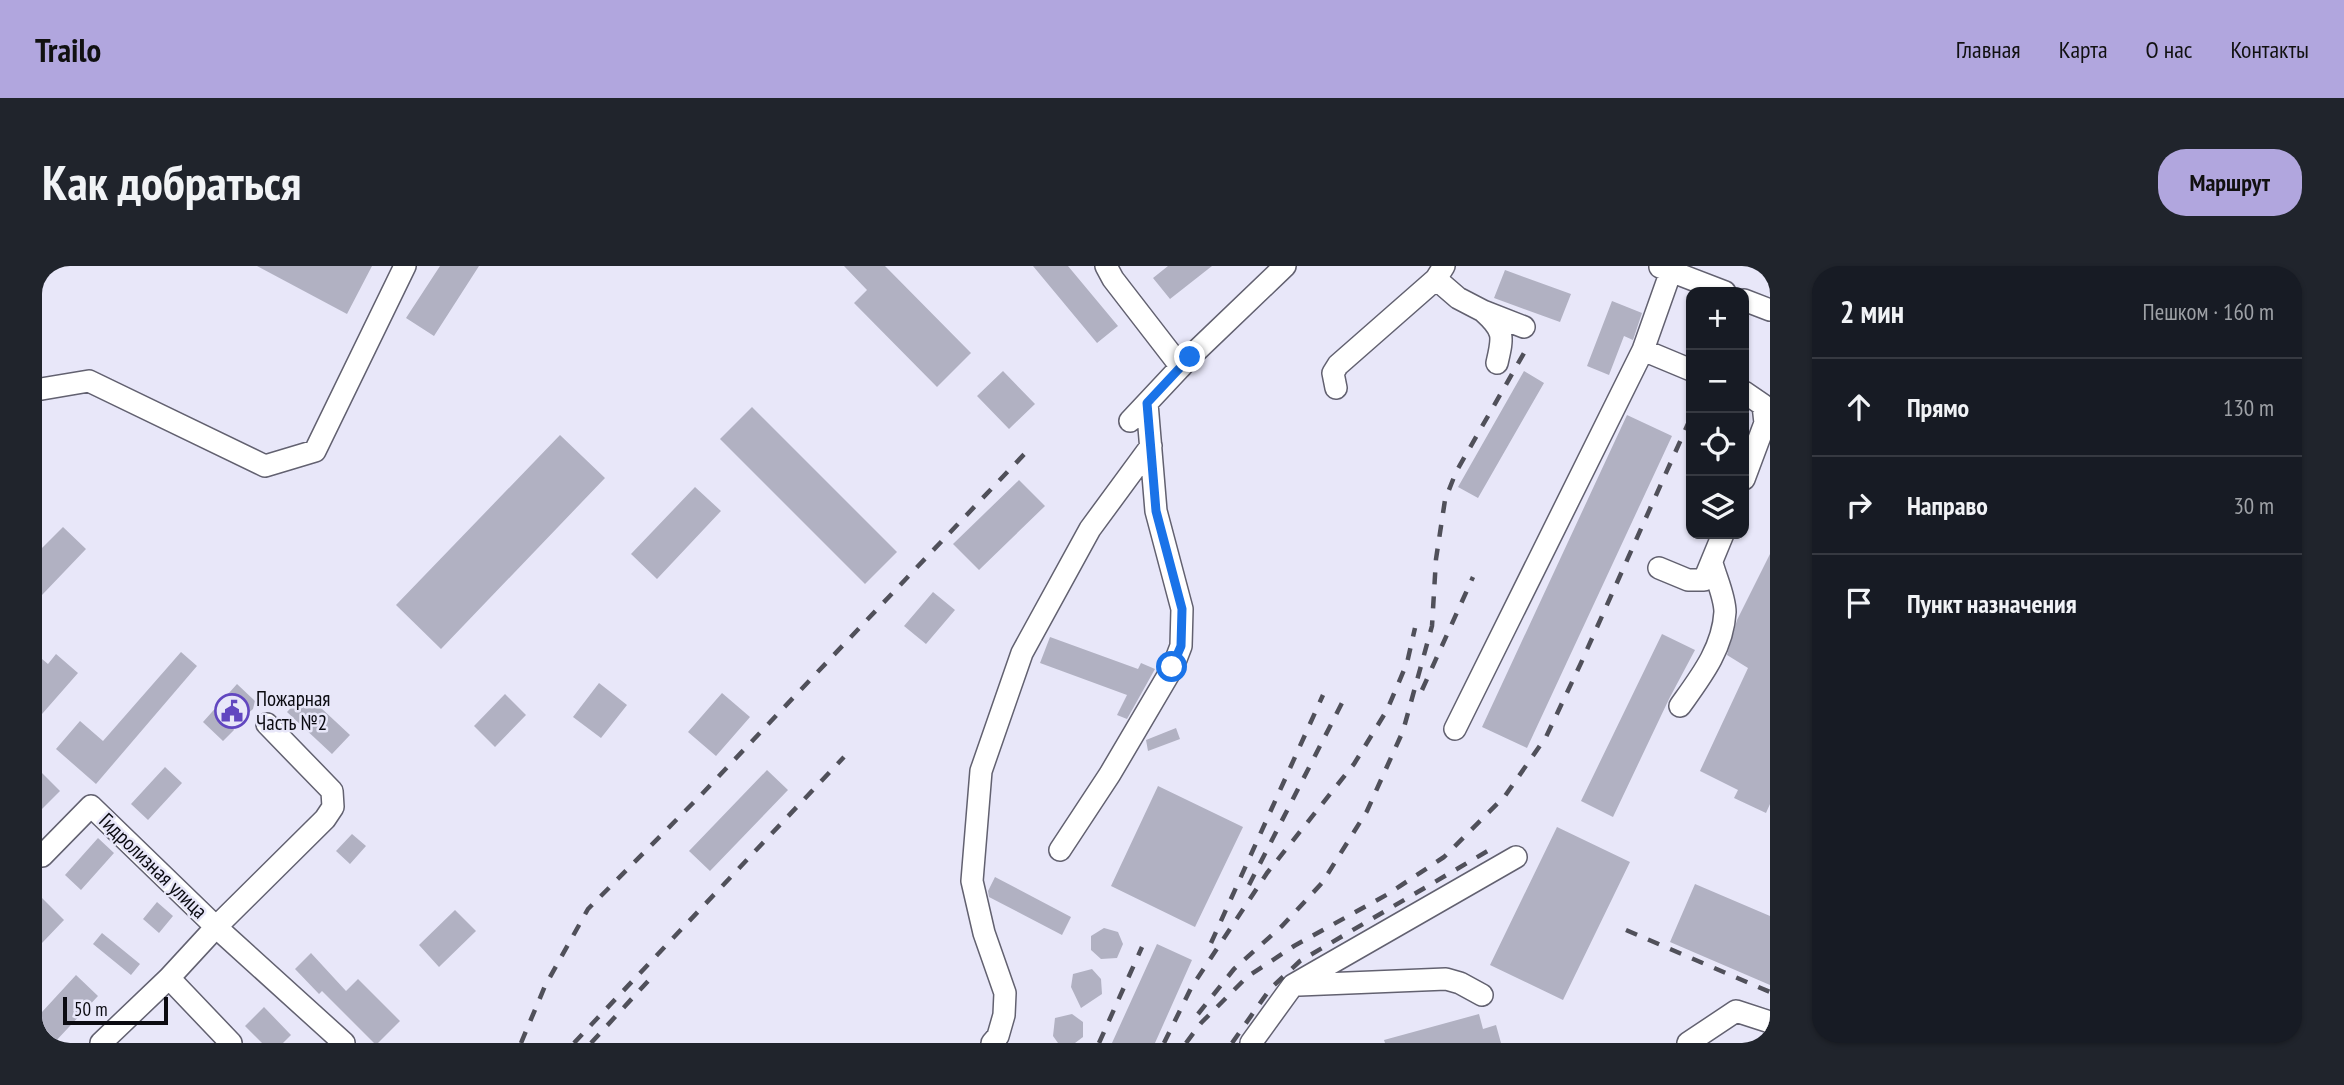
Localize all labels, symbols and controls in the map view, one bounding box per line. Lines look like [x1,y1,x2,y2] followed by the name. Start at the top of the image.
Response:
[35,28,101,71] text: Trailo
[1956,34,2021,65] text: Главная
[2059,34,2108,65] text: Карта
[2146,34,2192,65] text: О нас
[2230,34,2309,65] text: Контакты
[2158,149,2302,216] button: Маршрут
[42,150,301,214] text: Как добраться
[1686,287,1749,539] map controls
[1686,287,1749,350] button: +
[1840,292,1904,331] text: 2 мин
[2143,297,2274,326] text: Пешком · 160 m
[1174,341,1205,372] route end
[1686,350,1749,413] button: −
[1840,388,1878,426] icon: ahead
[1907,391,1969,424] text: Прямо
[2223,393,2274,422] text: 130 m
[1686,413,1749,476] button: locate
[1686,476,1749,539] button: layers
[1840,486,1878,524] icon: right
[1907,489,1988,522] text: Направо
[2233,491,2274,520] text: 30 m
[1840,584,1878,622] icon: arrive
[1907,587,2077,620] text: Пункт назначения
[1156,651,1187,682] route start
[256,685,330,736] place label: Пожарная Часть №2
[213,692,251,730] public building icon: Пожарная Часть №2
[93,807,213,924] street label: Гидролизная улица
[63,994,168,1026] scale bar
[74,997,108,1021] text: 50 m

